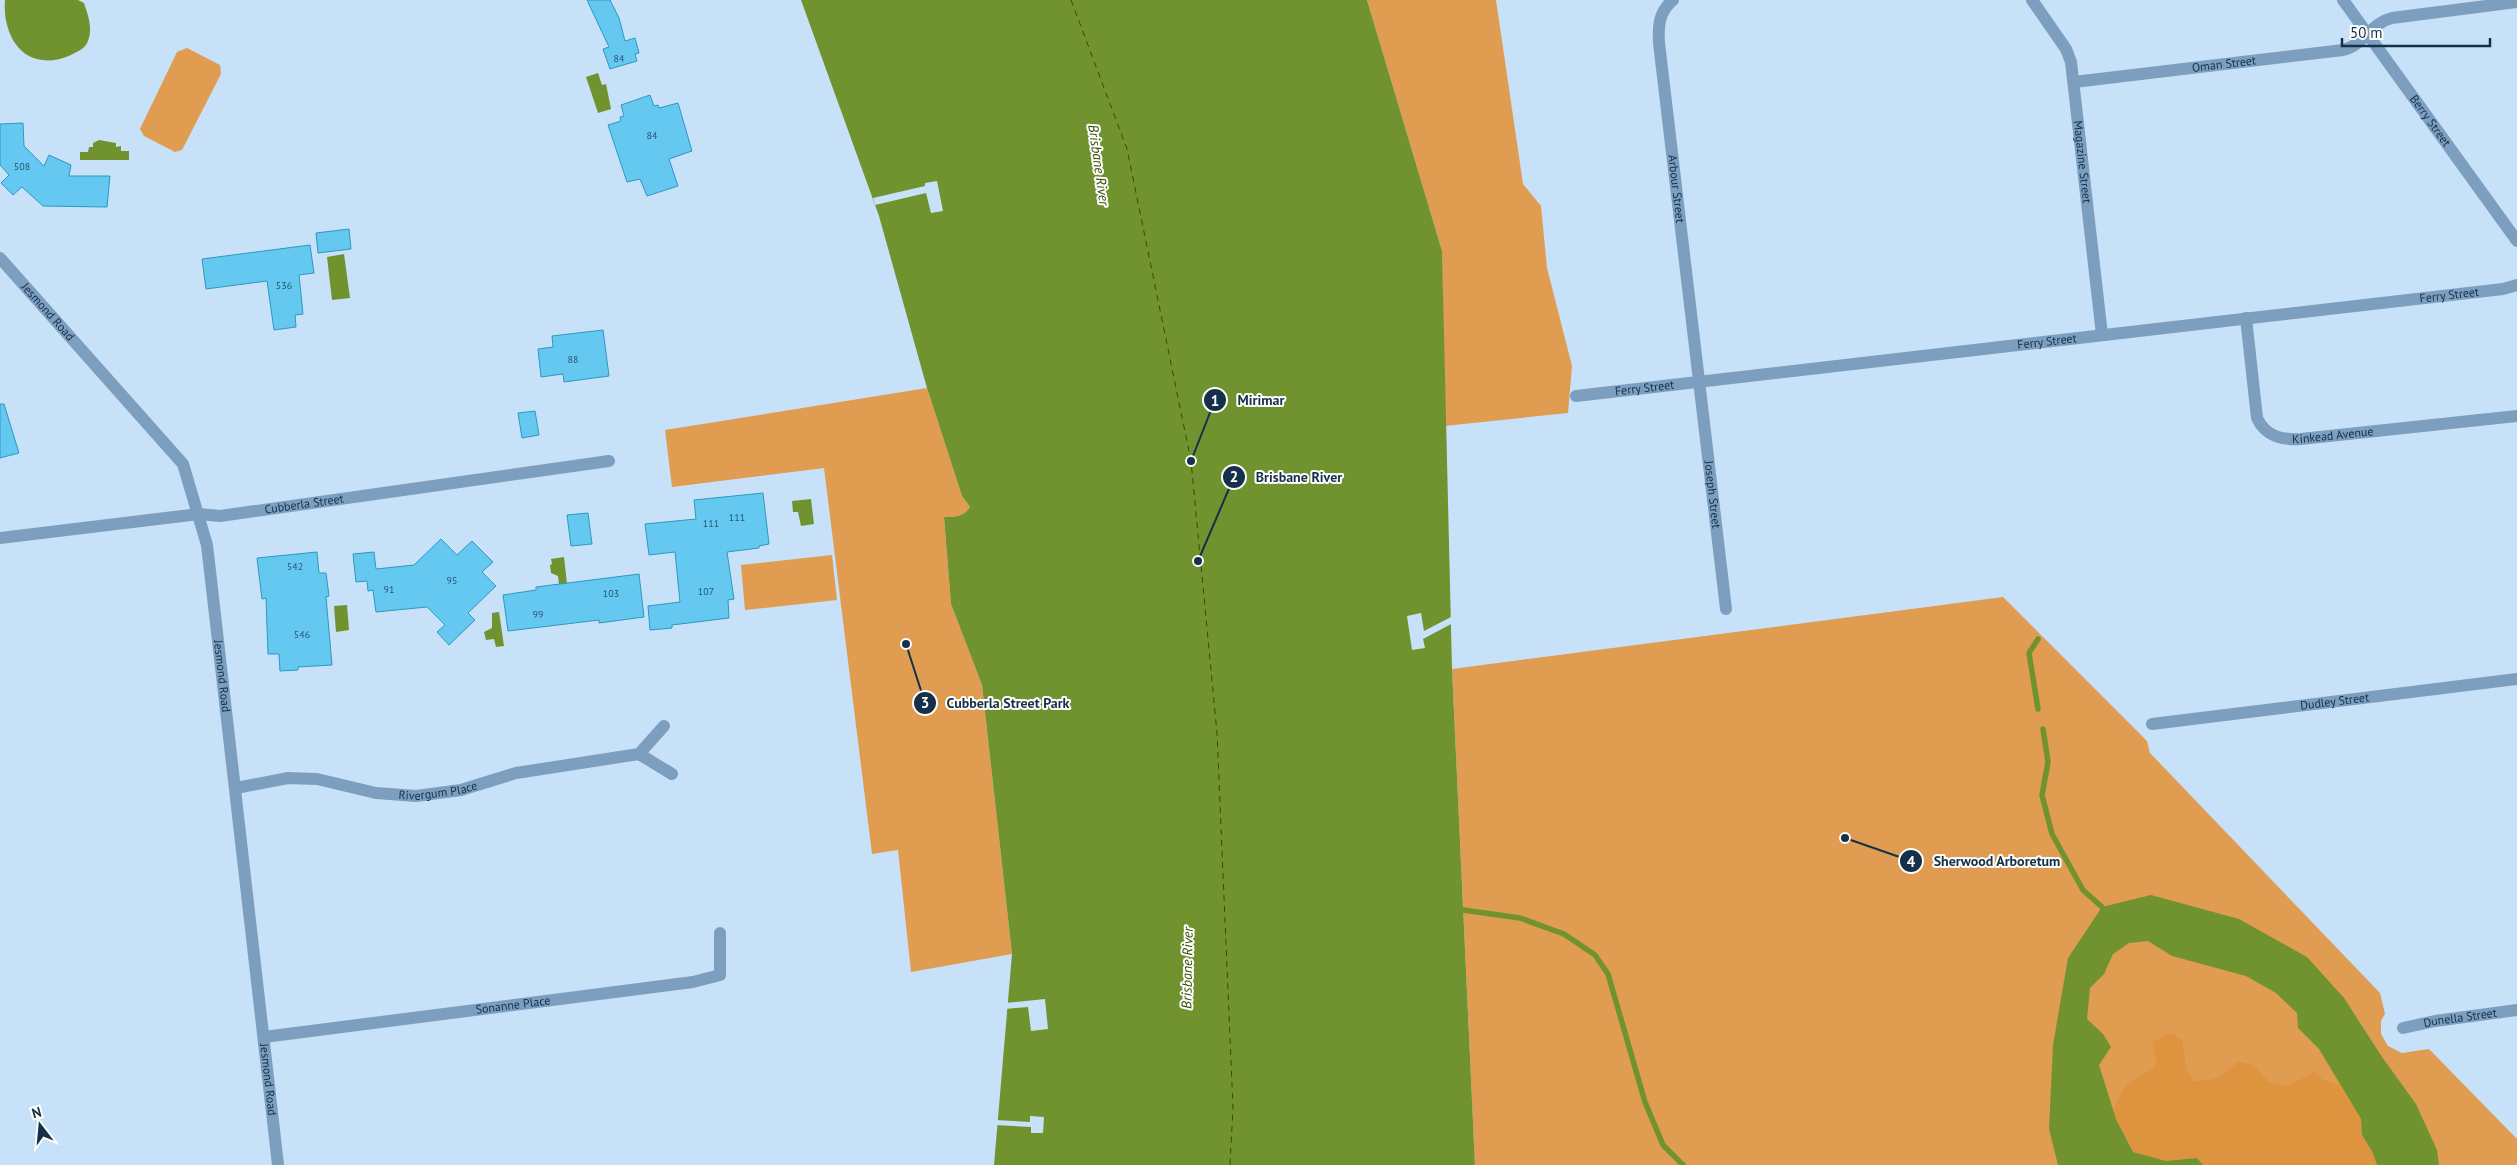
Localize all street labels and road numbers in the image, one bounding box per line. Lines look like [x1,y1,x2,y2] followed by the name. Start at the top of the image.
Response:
[2191,52,2257,75] street label: Oman Street
[2407,92,2454,149] street label: Berry Street
[2071,120,2095,204] street label: Magazine Street
[1665,154,1688,224] street label: Arbour Street
[18,279,78,344] street label: Jesmond Road
[2419,284,2480,306] street label: Ferry Street
[2016,330,2077,352] street label: Ferry Street
[1614,377,1675,398] street label: Ferry Street
[2292,423,2374,446] street label: Kinkead Avenue
[1701,459,1724,529] street label: Joseph Street
[263,491,345,517] street label: Cubberla Street
[211,638,234,713] street label: Jesmond Road
[2299,689,2370,713] street label: Dudley Street
[398,777,479,803] street label: Rivergum Place
[475,992,551,1017] street label: Sonanne Place
[2422,1005,2498,1030] street label: Dunella Street
[257,1042,280,1116] street label: Jesmond Road

